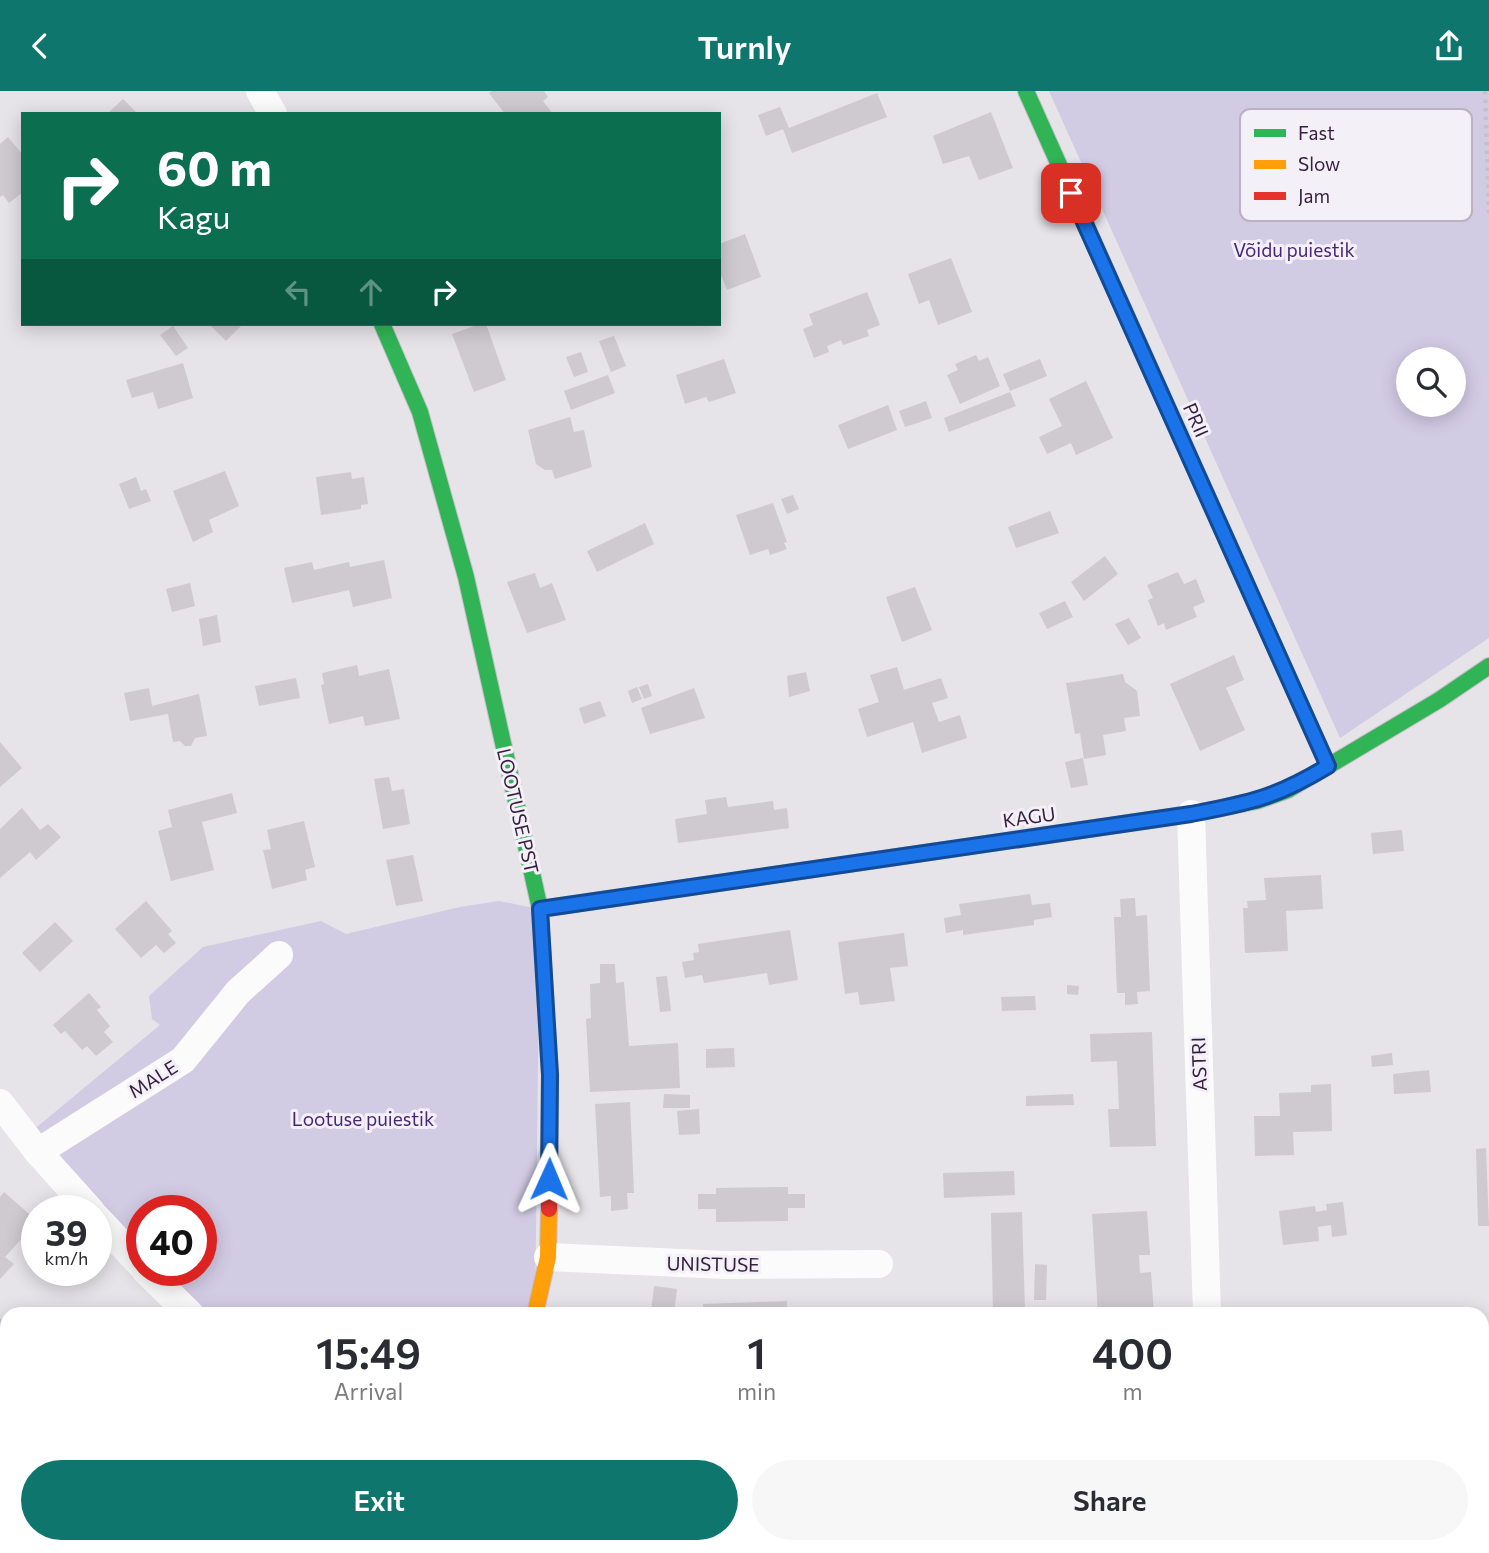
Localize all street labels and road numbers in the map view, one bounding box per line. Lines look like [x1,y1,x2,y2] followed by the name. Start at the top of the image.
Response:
[1179,399,1214,441] street label: PRII
[493,746,544,876] street label: LOOTUSE PST
[1001,801,1057,832] street label: KAGU
[1186,1037,1211,1092] street label: ASTRI
[124,1055,182,1102] street label: MALE
[666,1251,760,1276] street label: UNISTUSE

